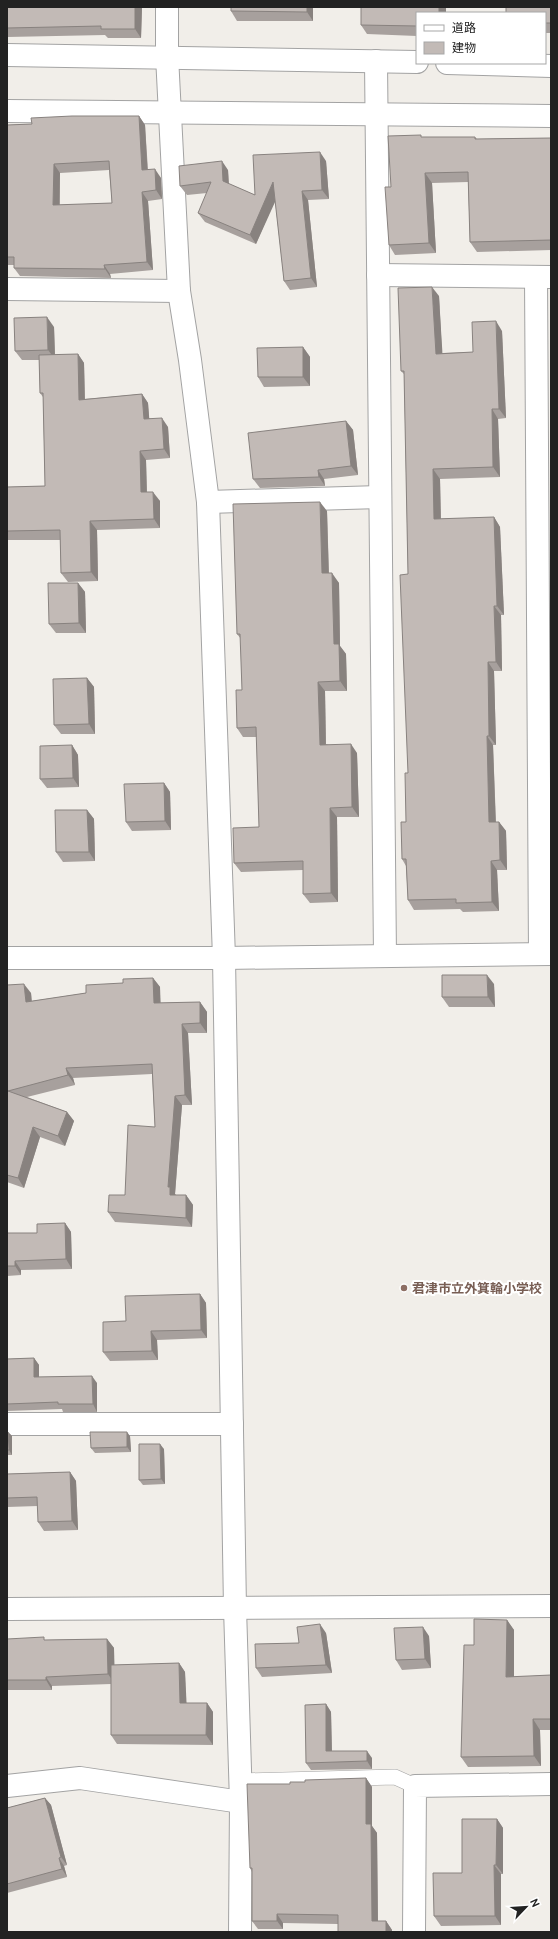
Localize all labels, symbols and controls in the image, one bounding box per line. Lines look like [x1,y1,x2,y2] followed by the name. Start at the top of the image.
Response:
[416,12,546,64] legend
[452,20,476,35] text: 道路
[452,40,476,55] text: 建物
[412,1280,542,1296] place label: 君津市立外箕輪小学校
[399,1283,409,1293] marker: 君津市立外箕輪小学校
[506,1887,546,1927] north arrow
[527,1896,543,1909] text: N

